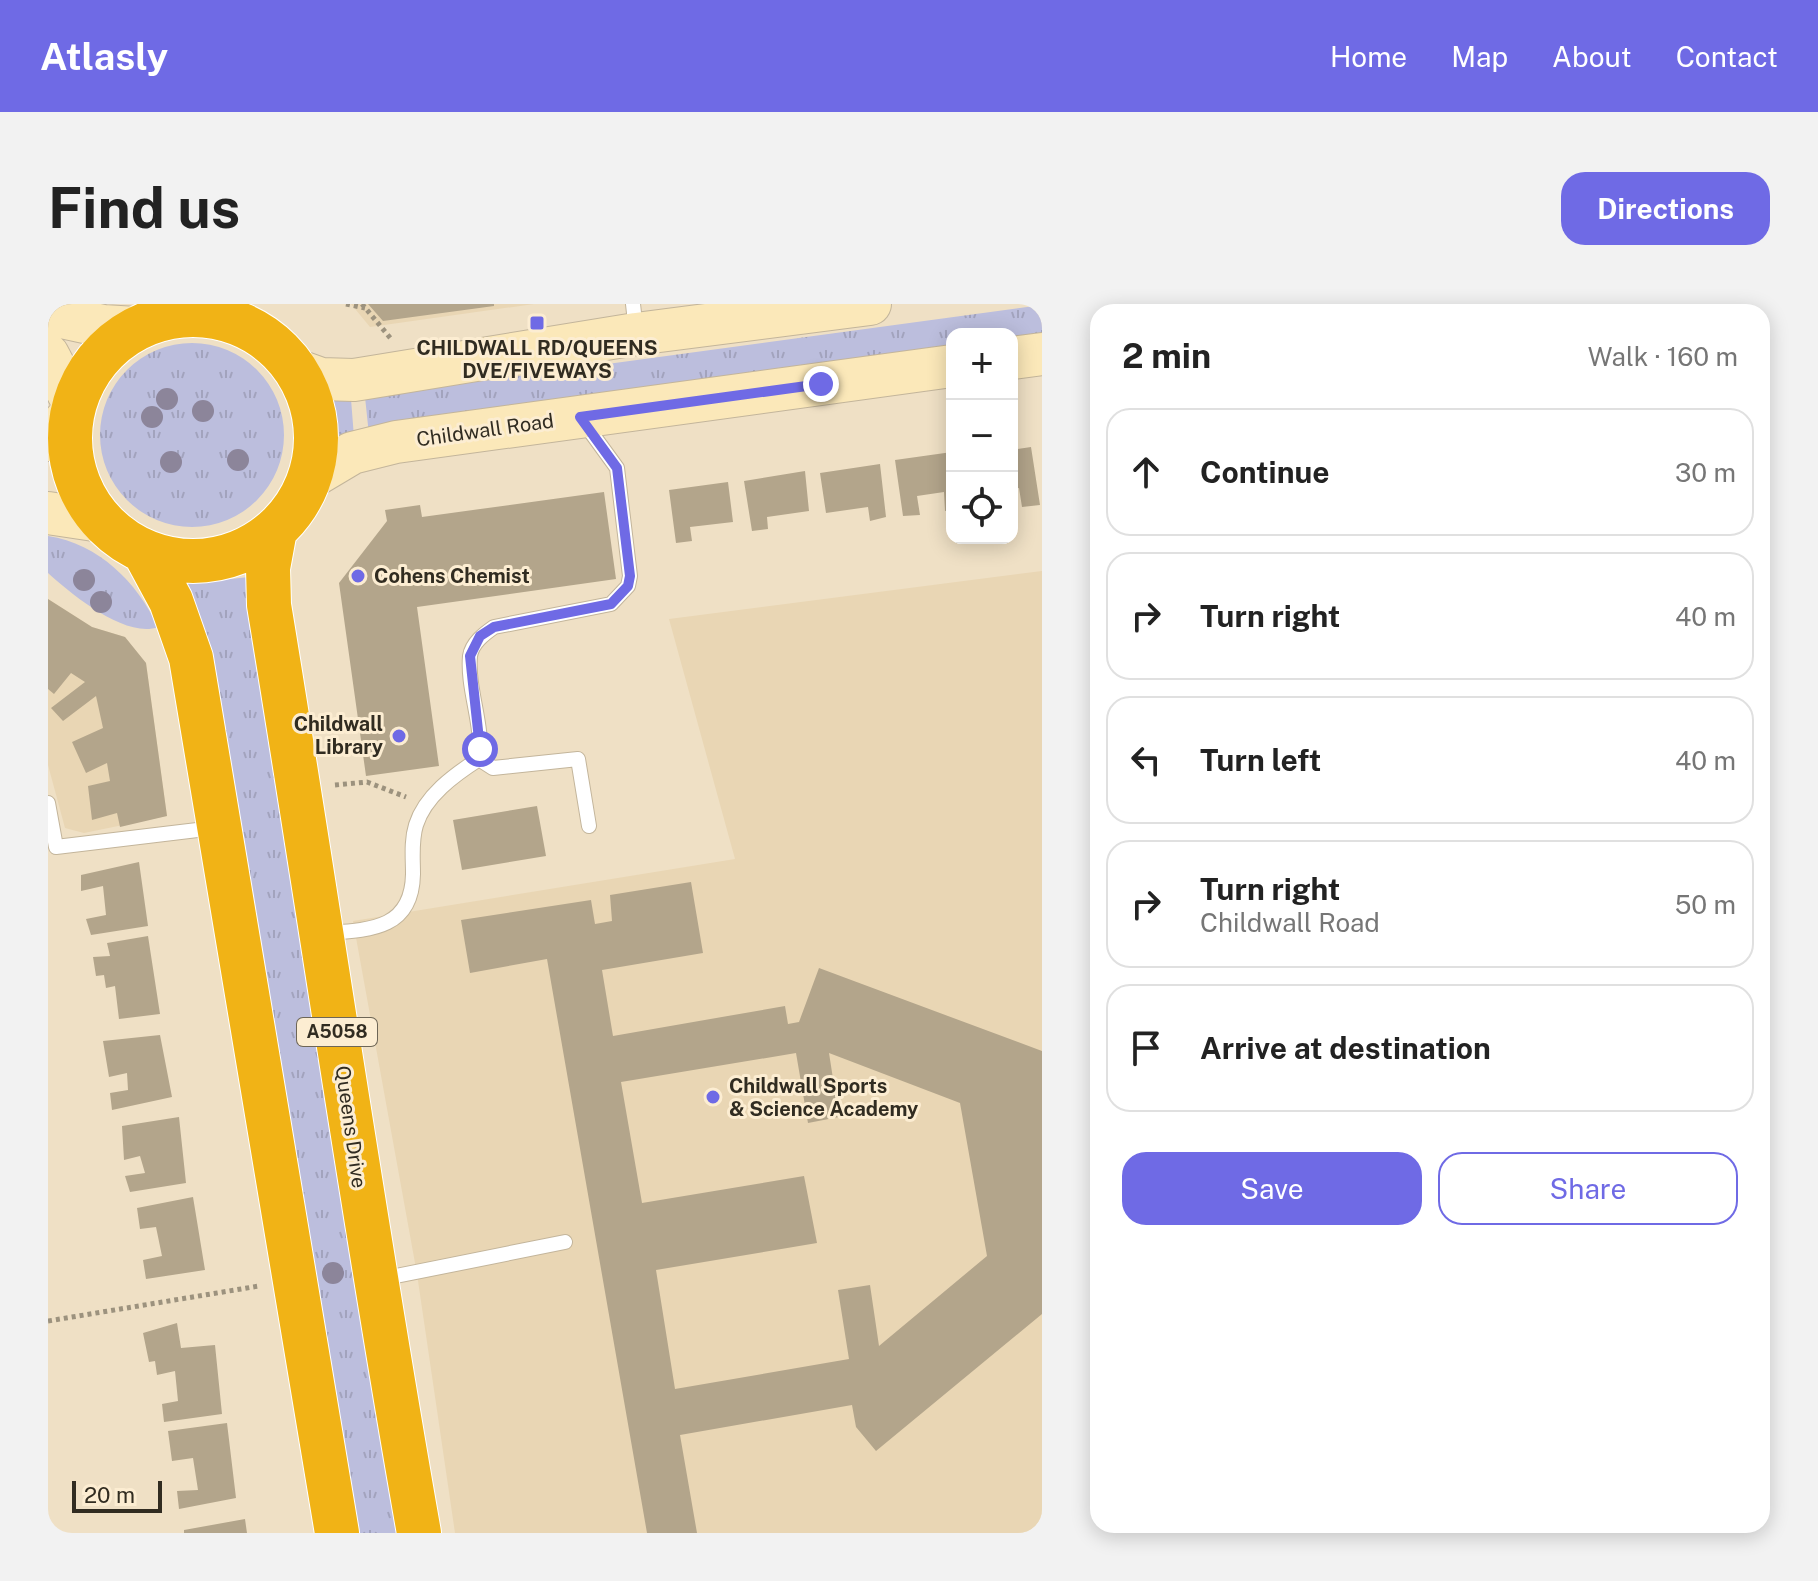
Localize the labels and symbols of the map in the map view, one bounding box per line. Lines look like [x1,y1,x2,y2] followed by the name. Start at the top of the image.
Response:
[528,314,546,332] marker: CHILDWALL RD/QUEENS DVE/FIVEWAYS
[416,336,658,383] place label: CHILDWALL RD/QUEENS DVE/FIVEWAYS
[803,366,839,402] route end
[415,408,555,452] street label: Childwall Road
[374,564,530,588] place label: Cohens Chemist
[349,567,367,585] marker: Cohens Chemist
[294,712,383,759] place label: Childwall Library
[390,727,408,745] marker: Childwall Library
[462,731,498,767] route start
[297,1018,377,1046] road number: A5058
[331,1064,371,1190] street label: Queens Drive
[729,1074,918,1121] place label: Childwall Sports & Science Academy
[704,1088,722,1106] marker: Childwall Sports & Science Academy
[72,1477,162,1513] scale bar

